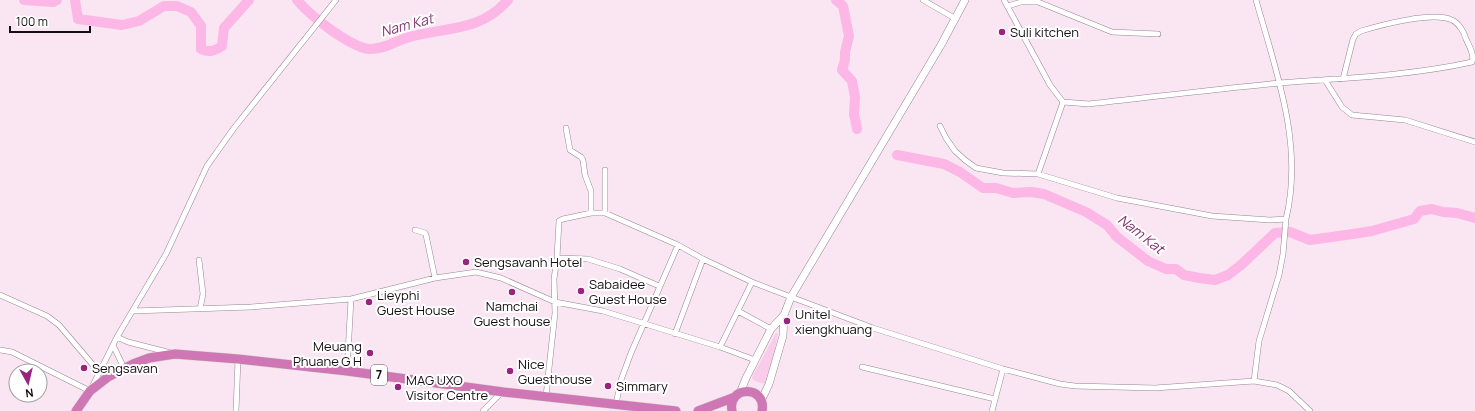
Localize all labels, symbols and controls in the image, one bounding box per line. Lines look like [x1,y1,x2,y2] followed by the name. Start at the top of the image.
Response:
[10,8,90,34] scale bar
[378,8,437,41] water label: Nam Kat
[16,13,48,30] text: 100 m
[1010,23,1079,41] place label: Suli kitchen
[997,27,1007,37] marker: Suli kitchen
[1114,210,1169,258] water label: Nam Kat
[474,253,582,271] place label: Sengsavanh Hotel
[461,257,471,267] marker: Sengsavanh Hotel
[589,275,667,308] place label: Sabaidee Guest House
[377,286,455,319] place label: Lieyphi Guest House
[576,286,586,296] marker: Sabaidee Guest House
[507,287,517,297] marker: Namchai Guest house
[364,297,374,307] marker: Lieyphi Guest House
[474,297,551,330] place label: Namchai Guest house
[795,305,872,338] place label: Unitel xiengkhuang
[782,316,792,326] marker: Unitel xiengkhuang
[293,337,362,370] place label: Meuang Phuane G H
[365,348,375,358] marker: Meuang Phuane G H
[518,355,592,388] place label: Nice Guesthouse
[92,359,158,377] place label: Sengsavan
[8,363,48,403] north arrow
[79,363,89,373] marker: Sengsavan
[371,365,387,385] road number: 7
[505,366,515,376] marker: Nice Guesthouse
[406,371,489,404] place label: MAG UXO Visitor Centre
[616,377,668,395] place label: Simmary
[603,381,613,391] marker: Simmary
[393,382,403,392] marker: MAG UXO Visitor Centre
[24,385,34,401] text: N

